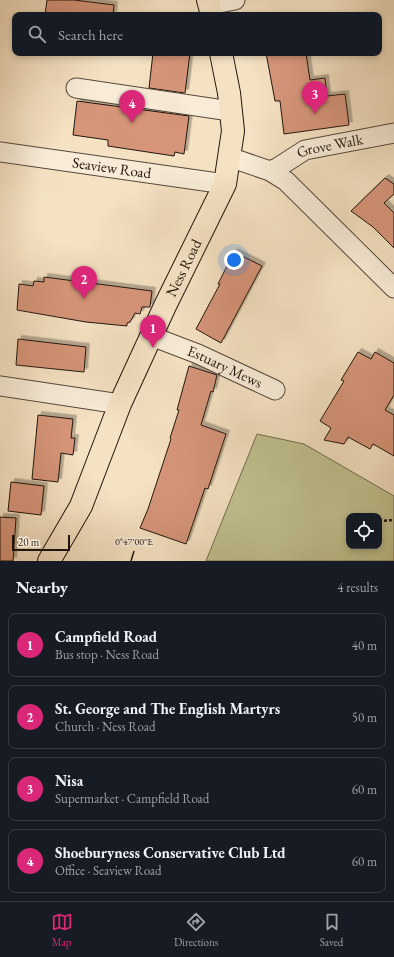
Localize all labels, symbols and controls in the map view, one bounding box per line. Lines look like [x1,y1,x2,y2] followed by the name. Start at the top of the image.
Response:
[12,12,382,56] search box
[26,23,48,45] icon: search
[58,25,123,44] text: Search here
[302,81,328,114] pin: 3
[119,90,145,123] pin: 4
[292,129,365,162] street label: Grove Walk
[71,152,153,182] street label: Seaview Road
[161,235,206,300] street label: Ness Road
[224,250,244,270] your location
[71,266,97,299] pin: 2
[140,315,166,348] pin: 1
[185,341,266,392] street label: Estuary Mews
[346,513,382,549] map controls
[346,513,382,549] button: locate
[12,533,70,552] scale bar
[18,535,39,549] text: 20 m
[115,535,153,548] text: 0°47'00"E
[16,576,68,598] text: Nearby
[337,579,378,596] text: 4 results
[55,627,157,646] text: Campfield Road
[27,637,33,654] text: 1
[352,637,377,654] text: 40 m
[55,646,159,663] text: Bus stop · Ness Road
[55,699,280,718] text: St. George and The English Martyrs
[27,709,33,726] text: 2
[352,709,377,726] text: 50 m
[55,718,155,735] text: Church · Ness Road
[55,771,83,790] text: Nisa
[27,781,33,798] text: 3
[352,781,377,798] text: 60 m
[55,790,209,807] text: Supermarket · Campfield Road
[55,843,286,862] text: Shoeburyness Conservative Club Ltd
[27,853,33,870] text: 4
[352,853,377,870] text: 60 m
[55,862,162,879] text: Office · Seaview Road
[51,911,73,949] tab: Map
[174,911,218,949] tab: Directions
[320,911,343,949] tab: Saved

